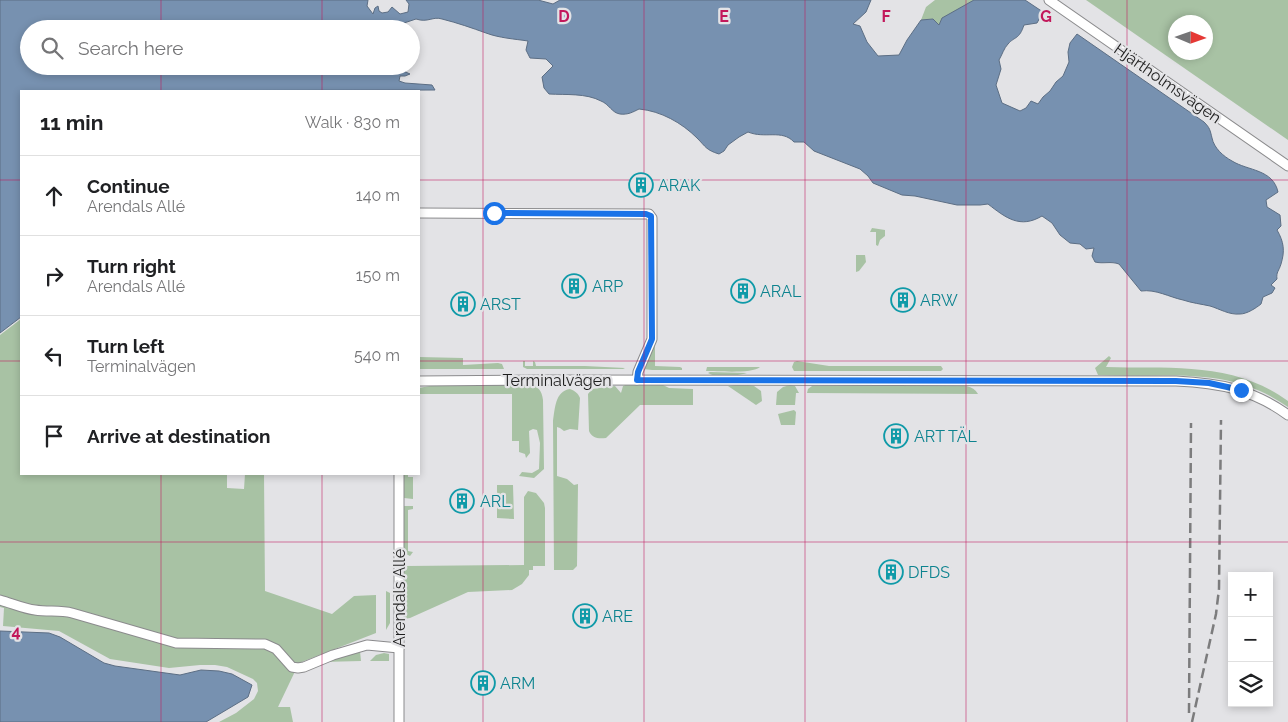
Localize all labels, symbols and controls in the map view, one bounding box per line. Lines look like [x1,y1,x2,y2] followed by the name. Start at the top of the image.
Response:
[558,7,570,26] text: D
[719,7,729,26] text: E
[881,7,891,26] text: F
[1040,7,1052,26] text: G
[1168,15,1213,60] north arrow
[20,20,420,75] search box
[38,34,66,62] icon: search
[78,37,184,59] text: Search here
[1111,39,1225,127] street label: Hjärtholmsvägen
[40,110,103,135] text: 11 min
[305,113,400,132] text: Walk · 830 m
[628,172,654,198] building icon: ARAK
[87,175,170,197] text: Continue
[658,176,701,195] place label: ARAK
[40,182,68,210] icon: ahead
[356,186,400,205] text: 140 m
[87,197,185,216] text: Arendals Allé
[483,202,506,225] route start
[87,255,176,277] text: Turn right
[40,262,68,290] icon: right
[356,266,400,285] text: 150 m
[561,273,587,299] building icon: ARP
[87,277,185,296] text: Arendals Allé
[592,277,623,296] place label: ARP
[730,278,756,304] building icon: ARAL
[760,282,802,301] place label: ARAL
[890,287,916,313] building icon: ARW
[450,291,476,317] building icon: ARST
[920,291,958,310] place label: ARW
[480,295,521,314] place label: ARST
[87,335,164,357] text: Turn left
[40,342,68,370] icon: left
[354,346,400,365] text: 540 m
[87,357,196,376] text: Terminalvägen
[503,371,611,390] street label: Terminalvägen
[1230,379,1253,402] route end
[40,422,68,450] icon: arrive
[883,423,909,449] building icon: ART TÄL
[87,425,271,447] text: Arrive at destination
[914,426,978,446] place label: ART TÄL
[449,488,475,514] building icon: ARL
[480,492,511,511] place label: ARL
[390,549,409,647] street label: Arendals Allé
[878,559,904,585] building icon: DFDS
[908,563,950,582] place label: DFDS
[1228,572,1273,707] map controls
[1228,572,1273,617] button: +
[572,603,598,629] building icon: ARE
[602,607,633,626] place label: ARE
[1228,617,1273,662] button: −
[11,622,21,641] text: 4
[1228,662,1273,707] button: layers
[470,670,496,696] building icon: ARM
[500,674,535,693] place label: ARM

